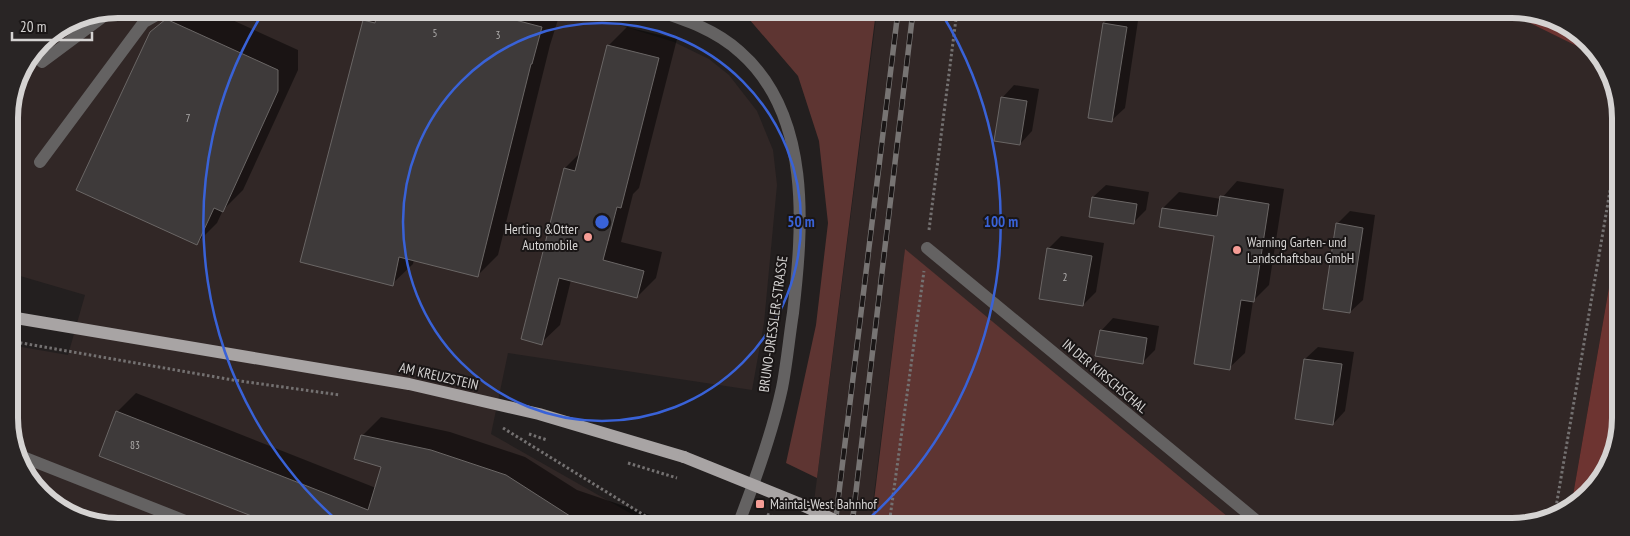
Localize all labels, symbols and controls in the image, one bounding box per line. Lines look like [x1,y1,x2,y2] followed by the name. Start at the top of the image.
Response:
[12,10,92,42] scale bar
[20,17,46,36] text: 20 m
[433,26,438,40] house number: 5
[496,28,501,42] house number: 3
[186,111,191,125] house number: 7
[787,212,815,231] text: 50 m
[984,212,1018,231] text: 100 m
[593,213,611,231] centre of rings
[504,220,578,254] place label: Herting &Otter Automobile
[582,231,594,243] marker: Herting &Otter Automobile
[1247,233,1354,267] place label: Warning Garten- und Landschaftsbau GmbH
[1231,244,1243,256] marker: Warning Garten- und Landschaftsbau GmbH
[755,255,791,393] street label: BRUNO-DRESSLER-STRASSE
[1063,270,1068,284] house number: 2
[1059,335,1152,417] street label: IN DER KIRSCHSCHAL
[398,358,480,394] street label: AM KREUZSTEIN
[130,438,140,452] house number: 83
[770,495,877,513] place label: Maintal-West Bahnhof
[754,498,766,510] marker: Maintal-West Bahnhof

